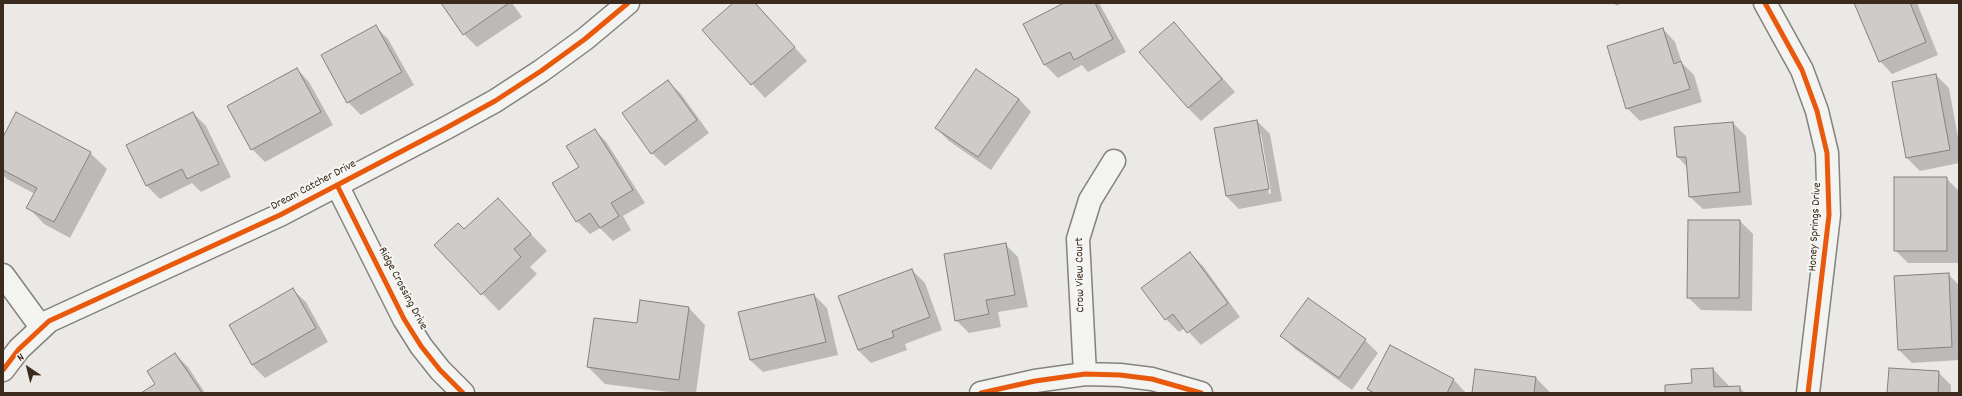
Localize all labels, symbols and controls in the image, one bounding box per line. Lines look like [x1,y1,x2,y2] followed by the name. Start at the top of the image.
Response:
[269,157,359,215] street label: Dream Catcher Drive
[1806,182,1826,272] street label: Honey Springs Drive
[1073,237,1089,313] street label: Crow View Court
[374,245,430,333] street label: Ridge Crossing Drive
[8,348,48,388] north arrow
[14,350,28,366] text: N

